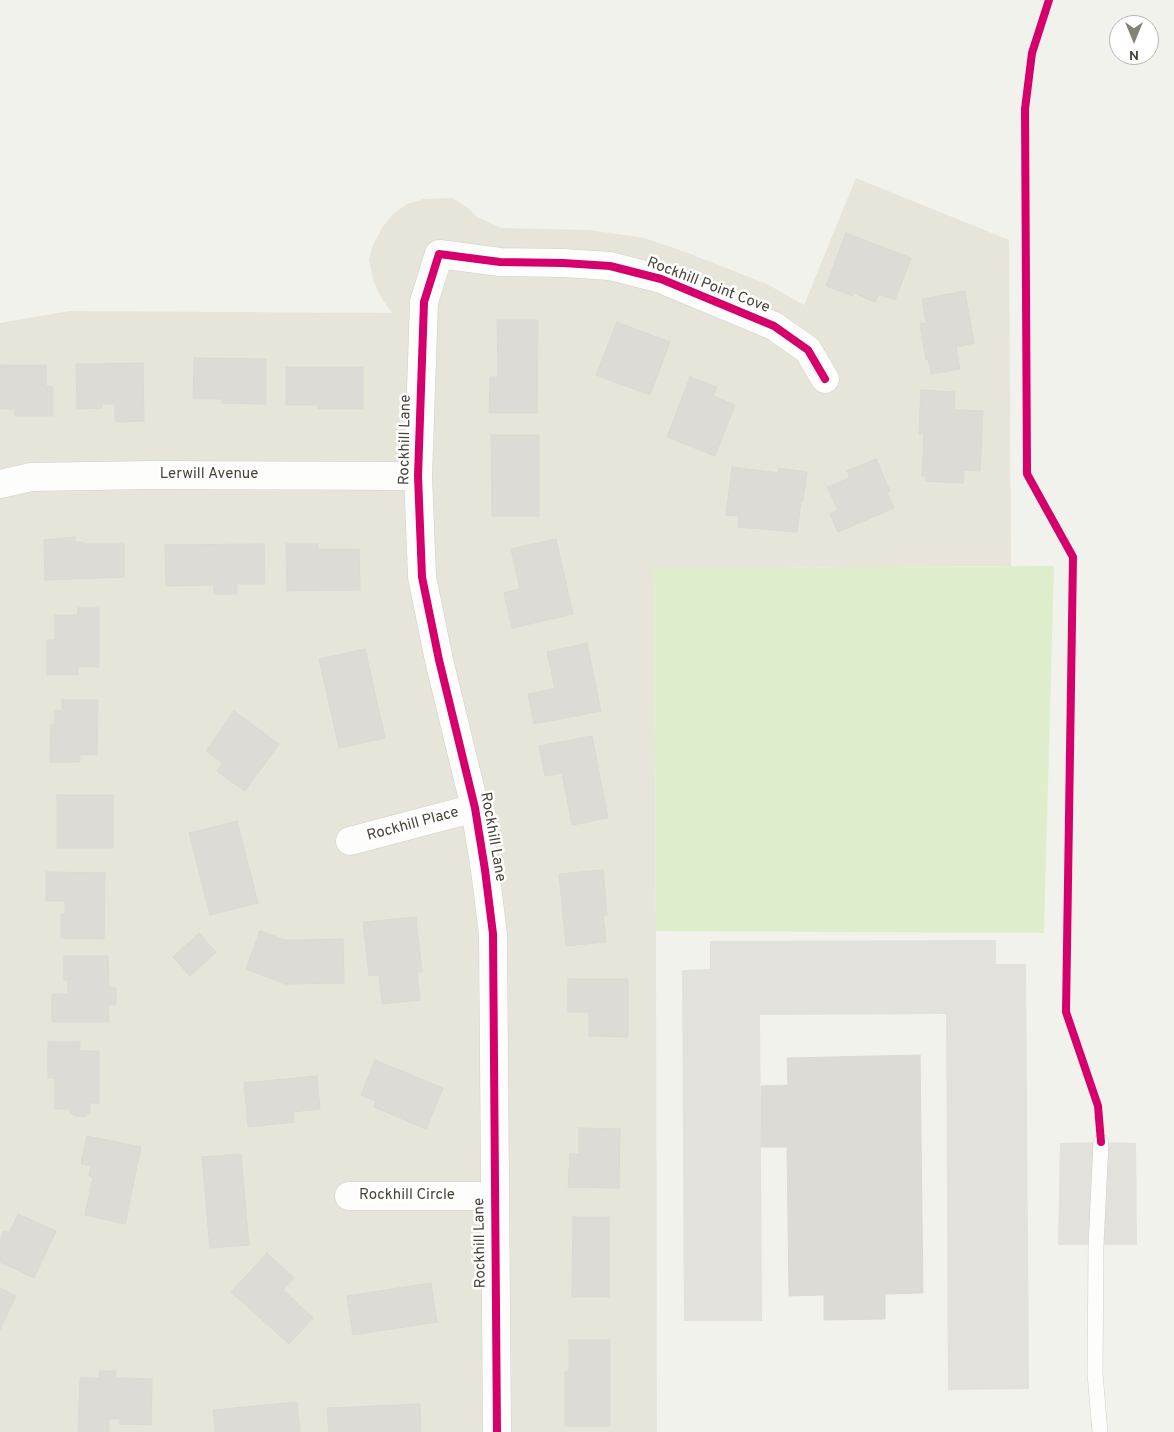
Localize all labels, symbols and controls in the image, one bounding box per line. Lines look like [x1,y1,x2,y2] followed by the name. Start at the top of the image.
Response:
[1109,15,1159,65] north arrow
[1129,46,1139,63] text: N
[644,254,772,318] street label: Rockhill Point Cove
[396,395,416,485] street label: Rockhill Lane
[160,466,258,484] street label: Lerwill Avenue
[475,791,509,883] street label: Rockhill Lane
[365,804,461,846] street label: Rockhill Place
[359,1187,455,1205] street label: Rockhill Circle
[471,1198,491,1288] street label: Rockhill Lane

